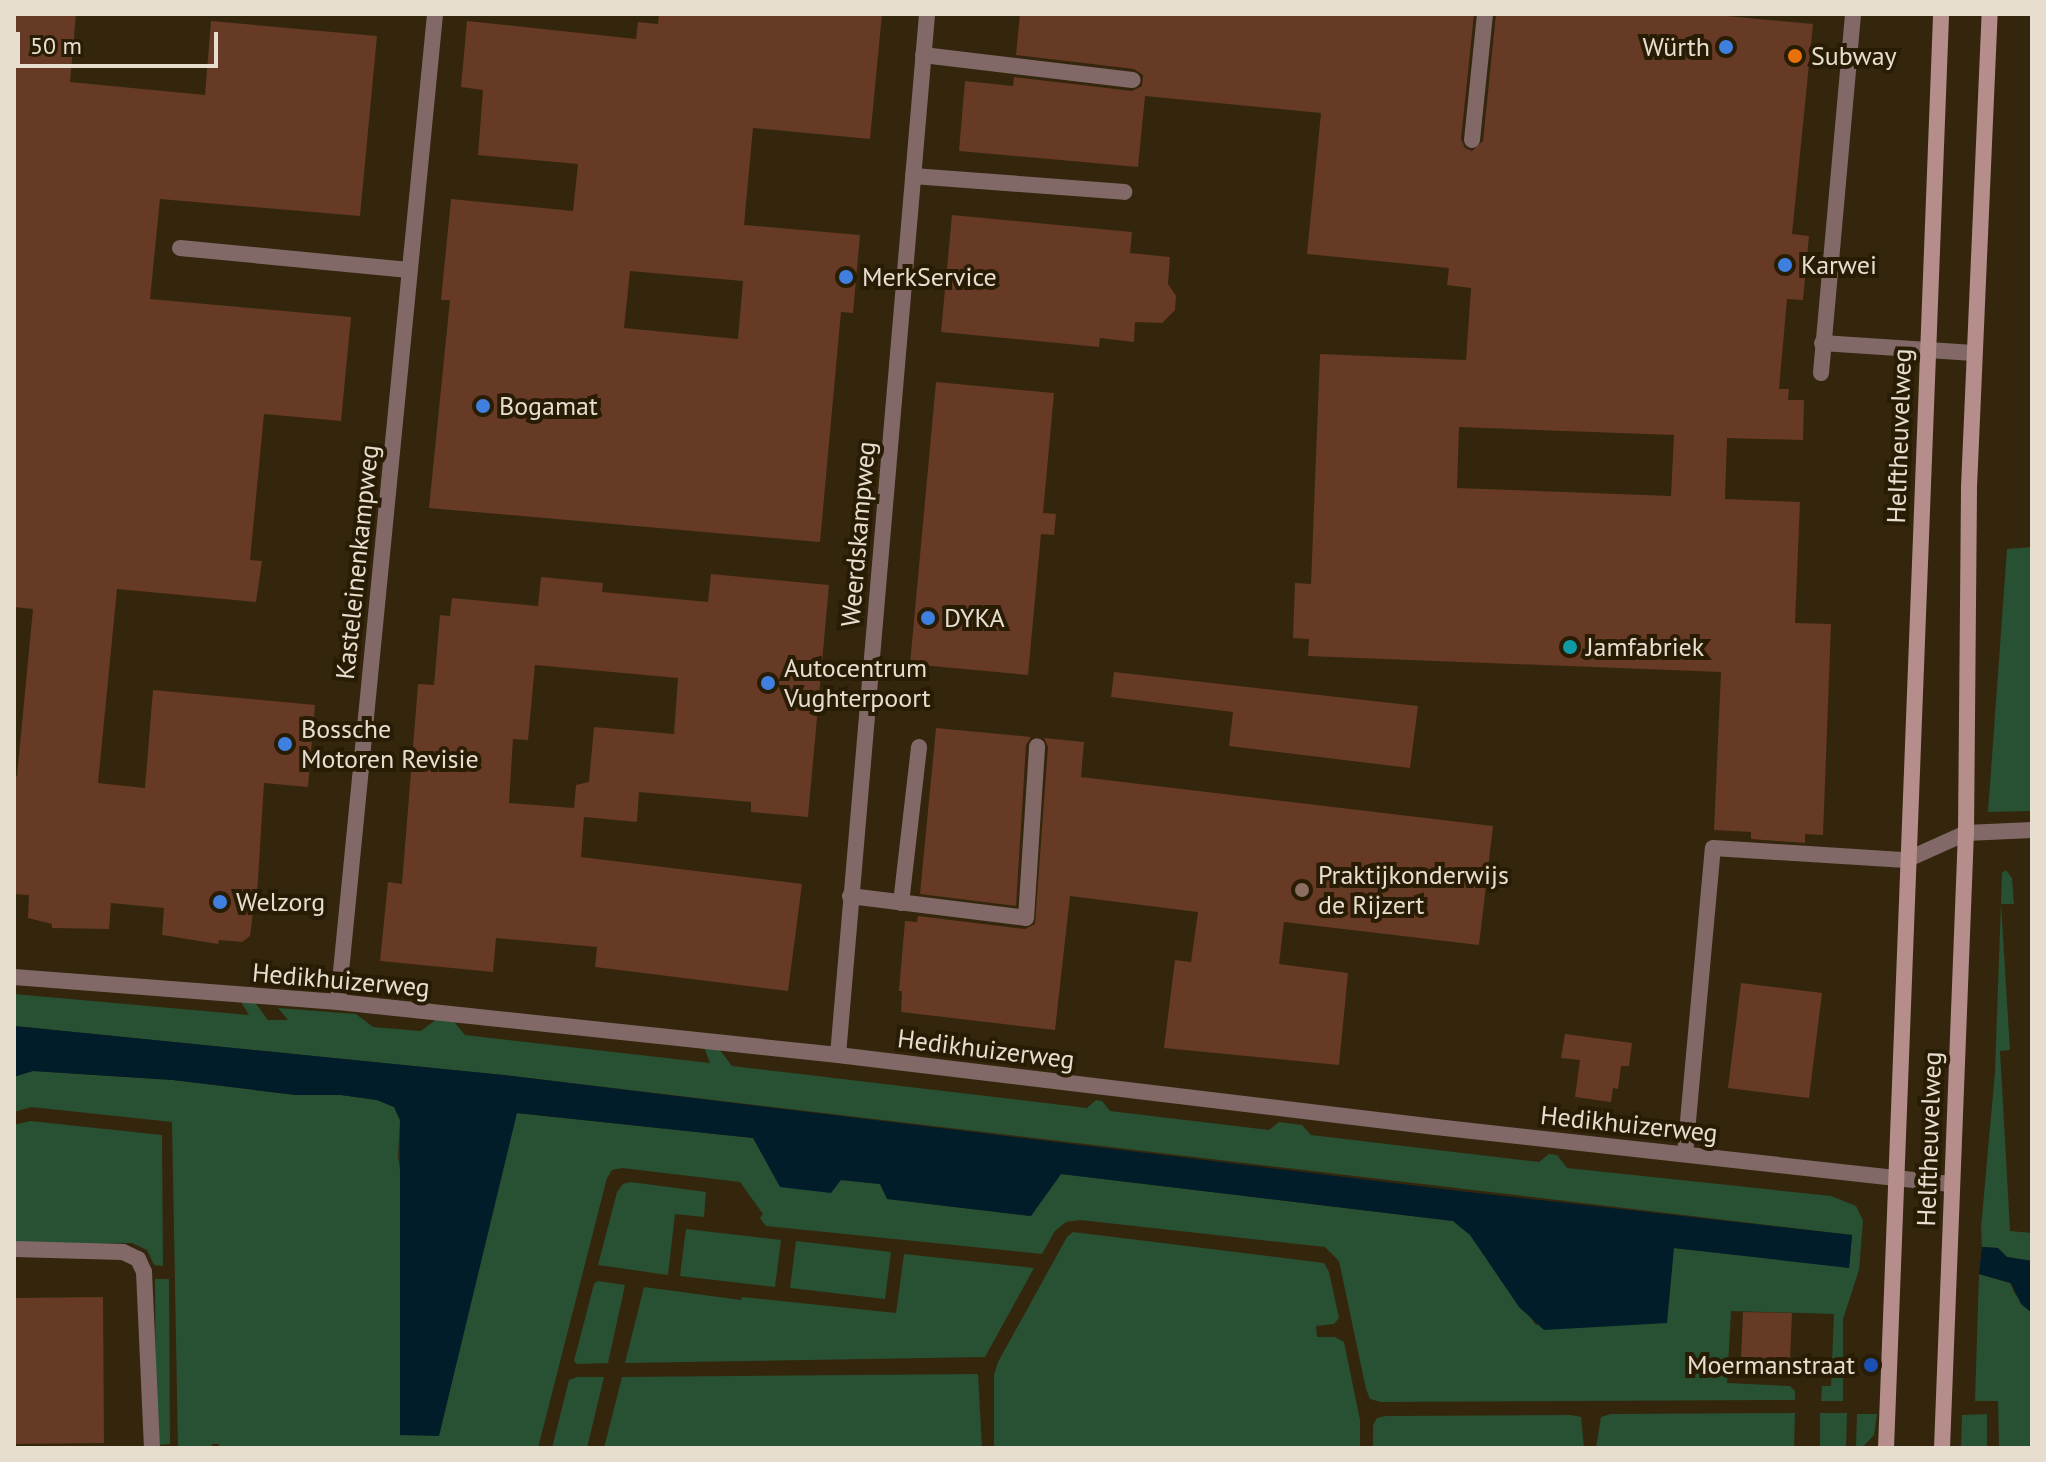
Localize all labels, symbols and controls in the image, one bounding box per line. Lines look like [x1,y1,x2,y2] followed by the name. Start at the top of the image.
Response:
[20,16,222,66] scale bar
[30,30,82,61] text: 50 m
[1643,31,1710,63] place label: Würth
[1717,38,1735,56] marker: Würth
[1811,40,1897,72] place label: Subway
[1786,47,1804,65] marker: Subway
[1801,249,1877,281] place label: Karwei
[1776,256,1794,274] marker: Karwei
[862,261,997,293] place label: MerkService
[837,268,855,286] marker: MerkService
[1880,348,1918,524] street label: Helftheuvelweg
[499,390,598,422] place label: Bogamat
[474,397,492,415] marker: Bogamat
[834,440,882,628] street label: Weerdskampweg
[329,443,385,681] street label: Kasteleinenkampweg
[944,602,1005,634] place label: DYKA
[919,609,937,627] marker: DYKA
[1586,631,1704,663] place label: Jamfabriek
[1561,638,1579,656] marker: Jamfabriek
[784,652,931,714] place label: Autocentrum Vughterpoort
[759,674,777,692] marker: Autocentrum Vughterpoort
[301,713,479,774] place label: Bossche Motoren Revisie
[276,735,294,753] marker: Bossche Motoren Revisie
[1318,859,1509,920] place label: Praktijkonderwijs de Rijzert
[1293,881,1311,899] marker: Praktijkonderwijs de Rijzert
[236,886,325,918] place label: Welzorg
[211,893,229,911] marker: Welzorg
[251,957,431,1003] street label: Hedikhuizerweg
[896,1023,1076,1075] street label: Hedikhuizerweg
[1910,1051,1948,1227] street label: Helftheuvelweg
[1539,1099,1719,1149] street label: Hedikhuizerweg
[1687,1349,1855,1381] place label: Moermanstraat
[1862,1356,1880,1374] marker: Moermanstraat

